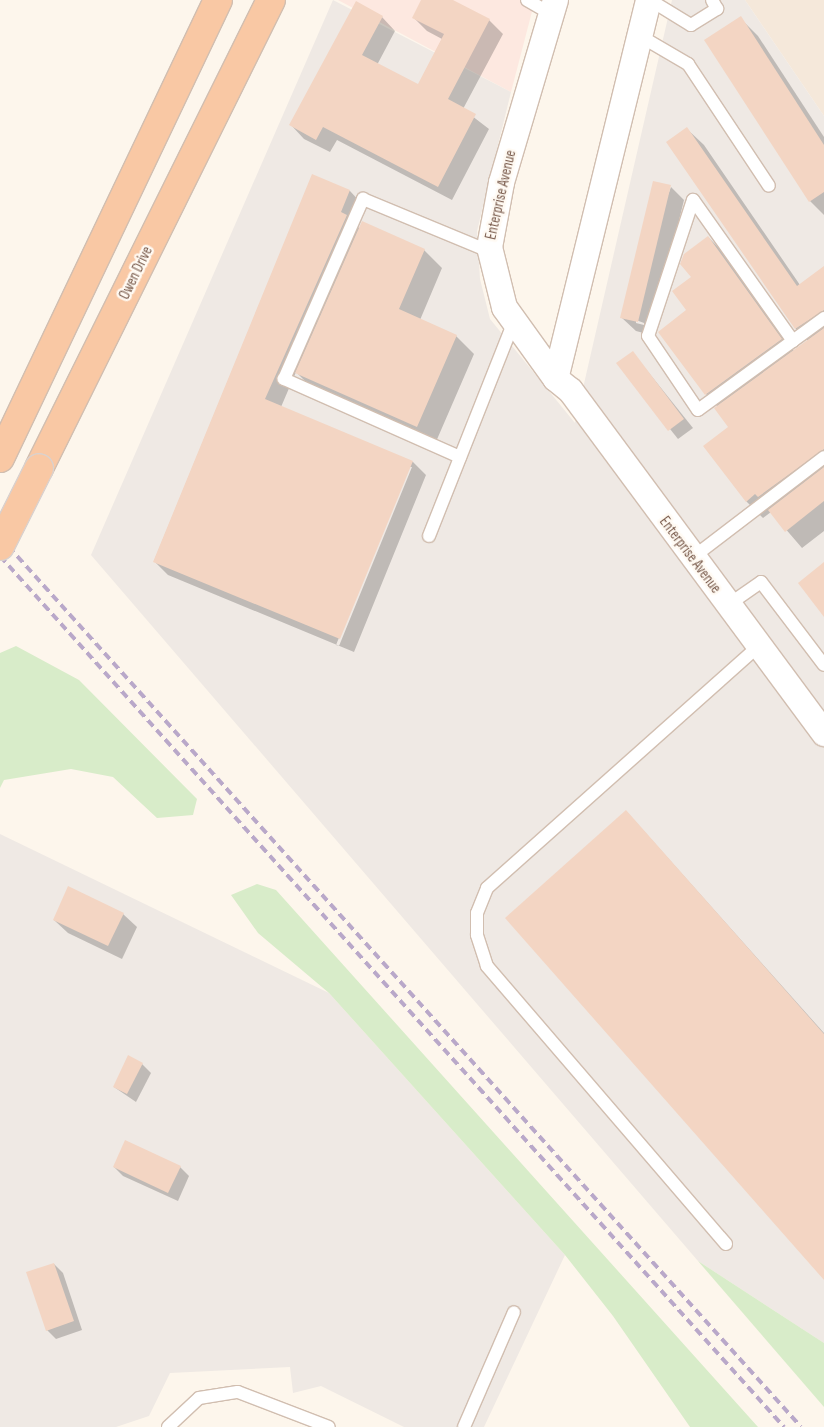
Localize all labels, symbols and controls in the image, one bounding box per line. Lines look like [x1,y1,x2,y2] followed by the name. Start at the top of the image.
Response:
[482,149,520,241] street label: Enterprise Avenue
[115,244,157,302] street label: Owen Drive
[655,513,725,597] street label: Enterprise Avenue

